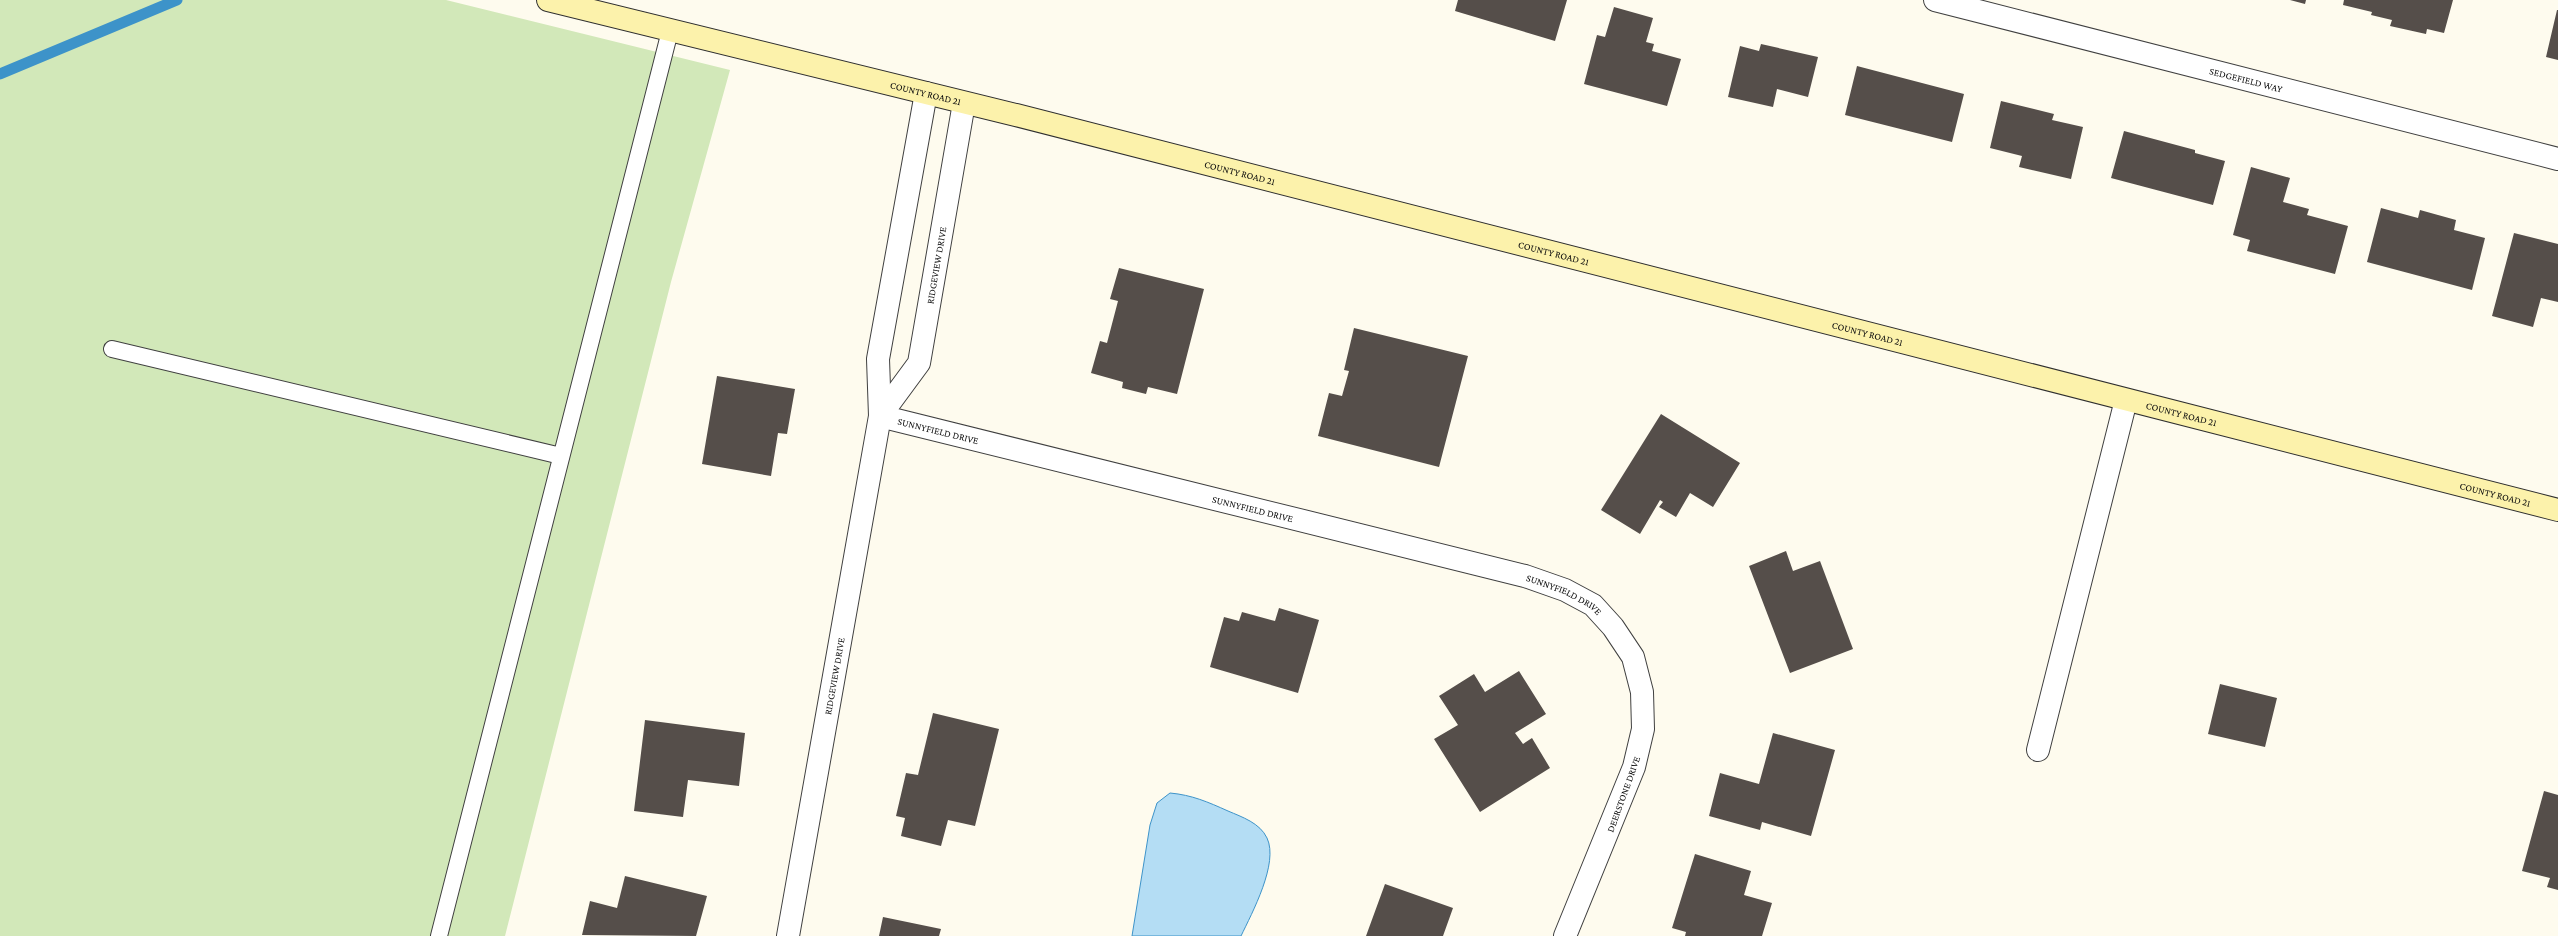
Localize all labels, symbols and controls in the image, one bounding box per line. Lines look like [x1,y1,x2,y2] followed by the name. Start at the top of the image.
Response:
[2208,65,2284,95] street label: SEDGEFIELD WAY
[889,79,962,107] street label: COUNTY ROAD 21
[1203,158,1276,187] street label: COUNTY ROAD 21
[924,225,949,305] street label: RIDGEVIEW DRIVE
[1517,239,1590,268] street label: COUNTY ROAD 21
[1831,319,1904,348] street label: COUNTY ROAD 21
[2145,400,2218,428] street label: COUNTY ROAD 21
[897,416,980,446] street label: SUNNYFIELD DRIVE
[2459,480,2532,509] street label: COUNTY ROAD 21
[1211,494,1295,524] street label: SUNNYFIELD DRIVE
[1525,572,1604,617] street label: SUNNYFIELD DRIVE
[822,636,847,716] street label: RIDGEVIEW DRIVE
[1605,754,1642,834] street label: DEERSTONE DRIVE

